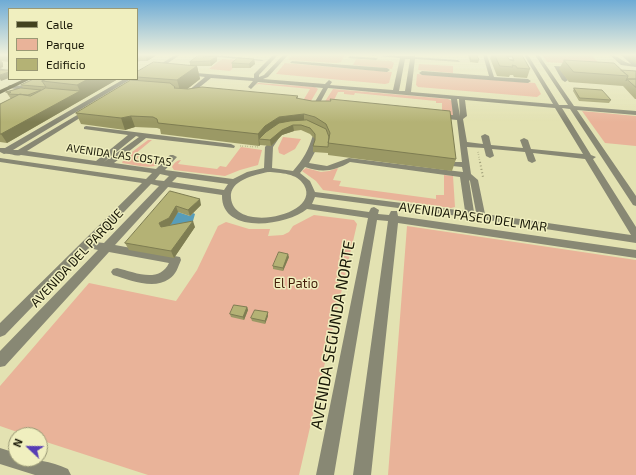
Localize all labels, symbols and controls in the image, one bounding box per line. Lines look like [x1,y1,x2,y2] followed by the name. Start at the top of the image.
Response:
[8,8,138,80] legend
[46,17,73,31] text: Calle
[46,37,84,51] text: Parque
[46,57,86,71] text: Edificio
[66,141,172,169] street label: AVENIDA LAS COSTAS
[398,199,548,235] street label: AVENIDA PASEO DEL MAR
[27,206,127,310] street label: AVENIDA DEL PARQUE
[307,239,359,431] street label: AVENIDA SEGUNDA NORTE
[274,276,318,292] park label: El Patio
[8,427,48,467] north arrow
[10,437,25,449] text: N

